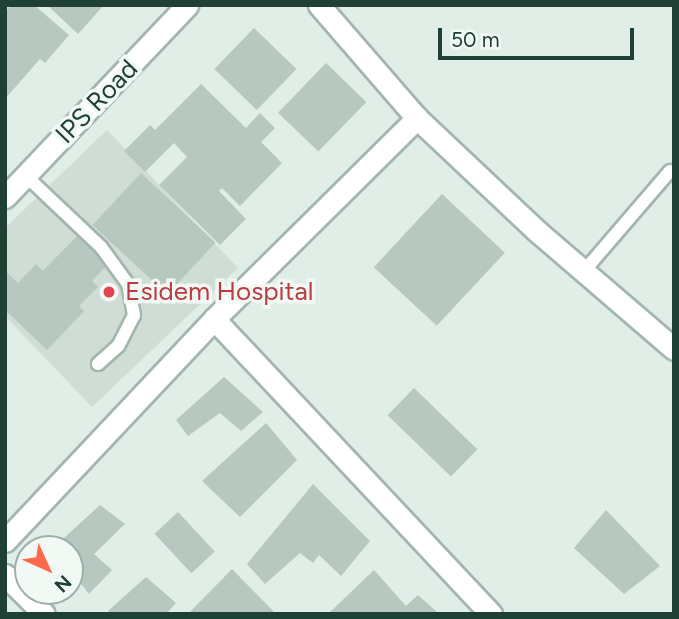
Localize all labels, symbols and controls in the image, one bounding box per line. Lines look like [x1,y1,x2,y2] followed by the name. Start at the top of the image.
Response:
[441,14,637,58] scale bar
[451,27,500,52] text: 50 m
[50,54,144,150] street label: IPS Road
[125,276,313,308] place label: Esidem Hospital
[99,282,119,302] marker: Esidem Hospital
[14,535,84,605] north arrow
[49,570,76,597] text: N

